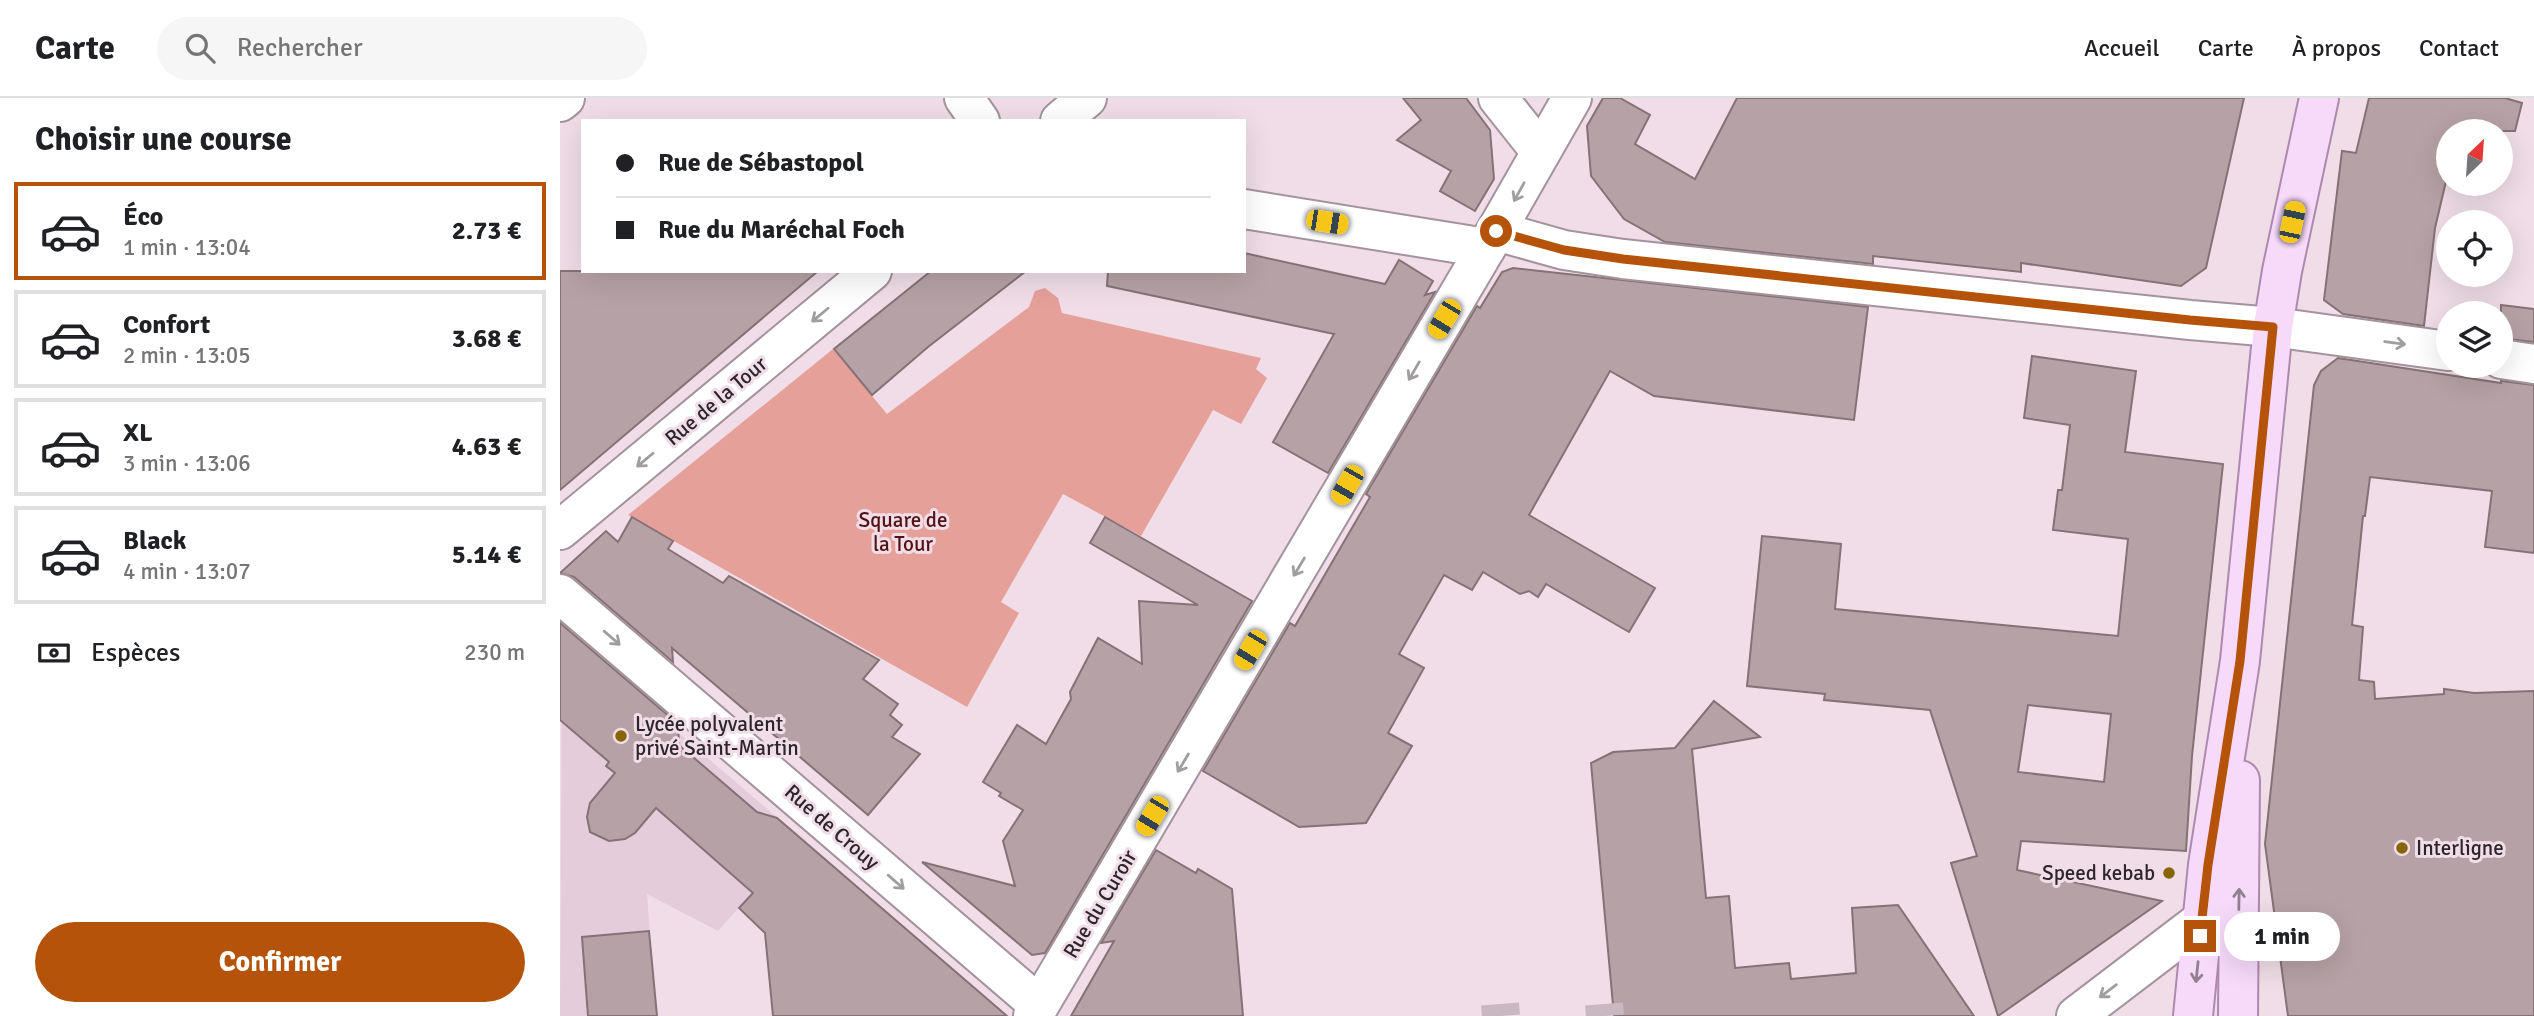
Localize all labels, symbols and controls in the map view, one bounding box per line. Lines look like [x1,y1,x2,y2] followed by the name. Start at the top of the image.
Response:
[157,17,647,80] search box
[35,28,115,69] text: Carte
[181,29,219,67] icon: search
[237,32,363,64] text: Rechercher
[2084,33,2160,63] text: Accueil
[2198,33,2254,63] text: Carte
[2292,33,2381,63] text: À propos
[2419,33,2499,63] text: Contact
[2436,119,2513,196] north arrow
[2436,119,2513,378] map controls
[35,120,292,159] text: Choisir une course
[658,147,864,179] text: Rue de Sébastopol
[1511,181,1525,201] one-way arrow
[2278,199,2307,245] car
[39,200,102,263] icon: car
[123,201,163,233] text: Éco
[1305,208,1350,236] car
[2436,210,2513,287] button: locate
[658,214,905,246] text: Rue du Maréchal Foch
[452,215,521,247] text: 2.73 €
[1480,215,1512,247] route start
[123,233,251,262] text: 1 min · 13:04
[1425,296,1464,342] car
[2436,301,2513,378] button: layers
[811,307,829,323] one-way arrow
[39,308,102,371] icon: car
[123,309,210,341] text: Confort
[452,323,521,355] text: 3.68 €
[2383,337,2405,350] one-way arrow
[123,341,251,370] text: 2 min · 13:05
[660,351,773,451] street label: Rue de la Tour
[1407,360,1421,380] one-way arrow
[39,416,102,479] icon: car
[123,417,153,449] text: XL
[452,431,521,463] text: 4.63 €
[123,449,251,478] text: 3 min · 13:06
[636,452,654,468] one-way arrow
[1328,462,1367,508] car
[858,507,948,557] park label: Square de la Tour
[39,524,102,587] icon: car
[123,525,186,557] text: Black
[452,539,521,571] text: 5.14 €
[1292,556,1306,576] one-way arrow
[123,557,251,586] text: 4 min · 13:07
[1231,627,1270,673] car
[602,630,620,646] one-way arrow
[35,634,73,672] icon: cash
[91,637,180,669] text: Espèces
[464,638,525,667] text: 230 m
[635,711,799,761] place label: Lycée polyvalent privé Saint-Martin
[613,728,629,744] marker: Lycée polyvalent privé Saint-Martin
[1176,752,1190,772] one-way arrow
[779,779,885,875] street label: Rue de Crouy
[1133,793,1172,839] car
[2416,835,2504,861] place label: Interligne
[2394,840,2410,856] marker: Interligne
[1058,845,1143,963] street label: Rue du Curoir
[2042,860,2155,886] place label: Speed kebab
[2161,865,2177,881] marker: Speed kebab
[887,874,905,890] one-way arrow
[2232,888,2246,911] one-way arrow
[2224,912,2340,960] callout: 1 min
[2184,920,2216,952] route end
[35,922,525,1002] button: Confirmer
[2254,922,2310,951] text: 1 min
[2190,960,2203,982] one-way arrow
[2100,984,2118,999] one-way arrow

